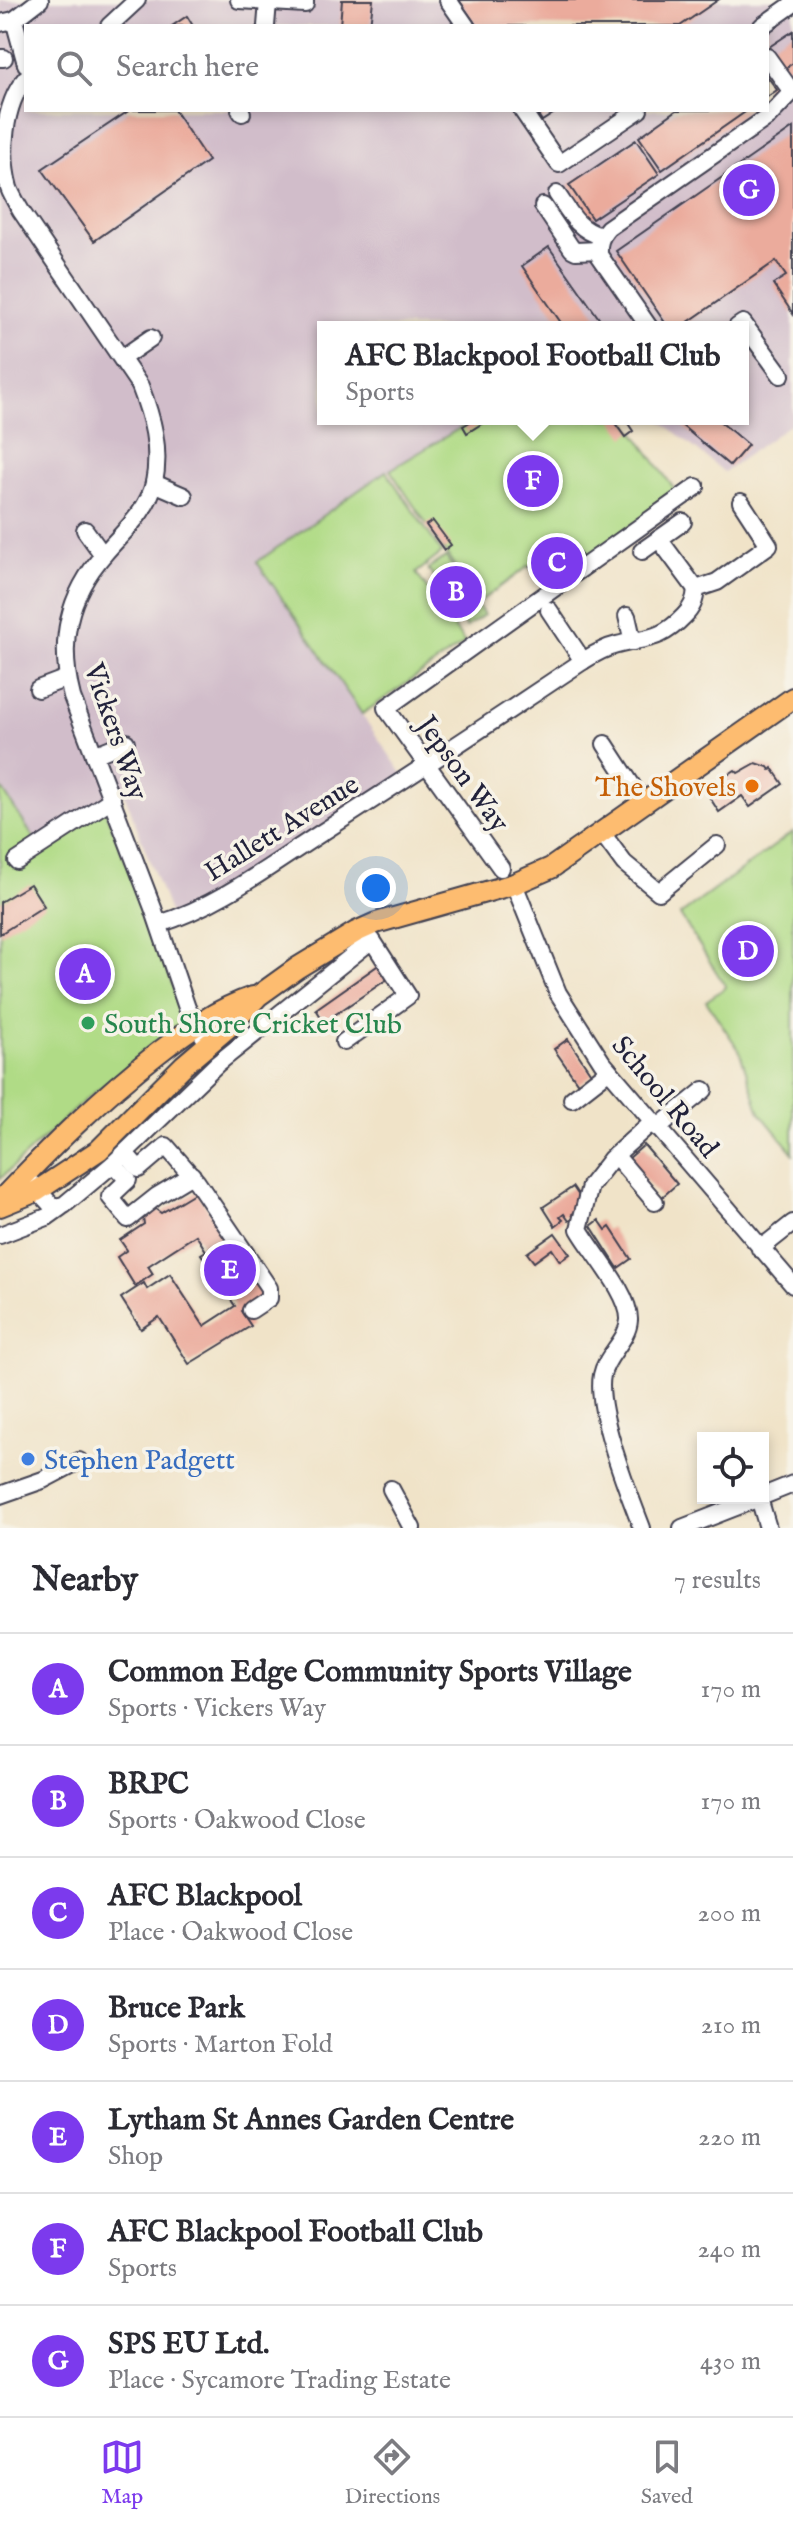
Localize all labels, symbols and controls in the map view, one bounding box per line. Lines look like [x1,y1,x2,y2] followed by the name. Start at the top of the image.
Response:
[24,24,769,112] search box
[52,46,96,90] icon: search
[116,49,259,87] text: Search here
[723,160,775,220] pin: G
[317,321,749,425] popup
[345,338,721,376] text: AFC Blackpool Football Club
[345,376,414,409] text: Sports
[507,451,559,511] pin: F
[531,533,583,593] pin: C
[430,562,482,622] pin: B
[75,658,154,805] street label: Vickers Way
[406,707,516,840] street label: Jepson Way
[199,768,366,890] street label: Hallett Avenue
[595,771,736,806] place label: The Shovels
[743,777,761,795] marker: The Shovels
[356,868,396,908] your location
[722,921,774,981] pin: D
[59,944,111,1004] pin: A
[104,1008,402,1043] place label: South Shore Cricket Club
[79,1014,97,1032] marker: South Shore Cricket Club
[603,1030,725,1166] street label: School Road
[204,1240,256,1300] pin: E
[697,1432,769,1504] map controls
[697,1432,769,1504] button: locate
[44,1444,235,1479] place label: Stephen Padgett
[19,1450,37,1468] marker: Stephen Padgett
[32,1559,138,1602] text: Nearby
[674,1564,761,1597] text: 7 results
[108,1654,632,1692] text: Common Edge Community Sports Village
[49,1673,67,1706] text: A
[701,1673,761,1706] text: 170 m
[108,1692,326,1725] text: Sports · Vickers Way
[108,1766,189,1804] text: BRPC
[49,1785,67,1818] text: B
[701,1785,761,1818] text: 170 m
[108,1804,366,1837] text: Sports · Oakwood Close
[108,1878,302,1916] text: AFC Blackpool
[49,1897,67,1930] text: C
[697,1897,761,1930] text: 200 m
[108,1916,353,1949] text: Place · Oakwood Close
[108,1990,245,2028] text: Bruce Park
[48,2009,68,2042] text: D
[701,2009,761,2042] text: 210 m
[108,2028,333,2061] text: Sports · Marton Fold
[108,2102,514,2140] text: Lytham St Annes Garden Centre
[49,2121,67,2154] text: E
[698,2121,761,2154] text: 220 m
[108,2140,163,2173] text: Shop
[108,2214,483,2252] text: AFC Blackpool Football Club
[50,2233,66,2266] text: F
[698,2233,761,2266] text: 240 m
[108,2252,177,2285] text: Sports
[108,2326,269,2364] text: SPS EU Ltd.
[48,2345,68,2378] text: G
[700,2345,761,2378] text: 430 m
[108,2364,451,2397] text: Place · Sycamore Trading Estate
[100,2435,144,2511] tab: Map
[345,2435,440,2511] tab: Directions
[641,2435,693,2511] tab: Saved

